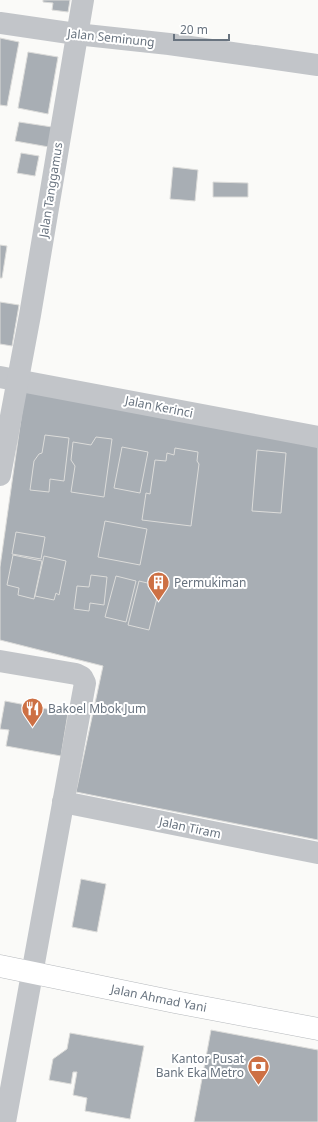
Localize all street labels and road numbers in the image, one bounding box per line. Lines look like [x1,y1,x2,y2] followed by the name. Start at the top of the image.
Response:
[66,24,156,51] street label: Jalan Seminung
[34,141,66,240] street label: Jalan Tanggamus
[123,391,195,421] street label: Jalan Kerinci
[157,812,223,842] street label: Jalan Tiram
[108,980,208,1016] street label: Jalan Ahmad Yani

